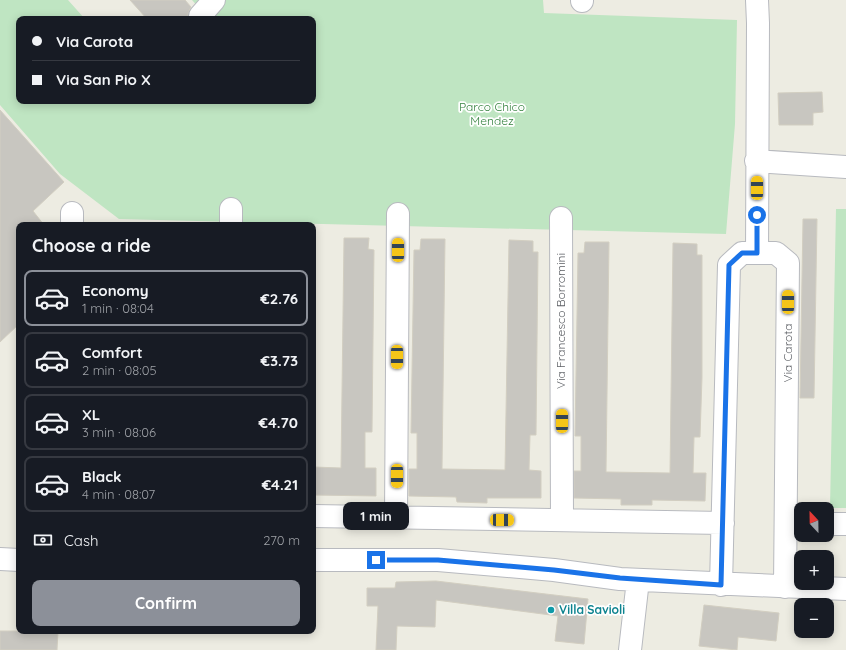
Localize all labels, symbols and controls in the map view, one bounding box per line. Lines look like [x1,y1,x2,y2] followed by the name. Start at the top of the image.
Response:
[56,32,133,51] text: Via Carota
[56,70,151,89] text: Via San Pio X
[459,99,525,128] park label: Parco Chico Mendez
[751,176,763,200] car
[748,206,766,224] route start
[32,234,151,257] text: Choose a ride
[392,238,404,262] car
[553,253,568,389] street label: Via Francesco Borromini
[34,280,70,316] icon: car
[82,281,149,300] text: Economy
[260,289,298,308] text: €2.76
[782,290,794,314] car
[82,300,154,316] text: 1 min · 08:04
[780,323,795,383] street label: Via Carota
[34,342,70,378] icon: car
[82,343,143,362] text: Comfort
[391,345,403,369] car
[261,351,298,370] text: €3.73
[82,362,157,378] text: 2 min · 08:05
[34,404,70,440] icon: car
[82,405,100,424] text: XL
[556,409,568,433] car
[259,413,298,432] text: €4.70
[82,424,156,440] text: 3 min · 08:06
[391,464,403,488] car
[34,466,70,502] icon: car
[82,467,122,486] text: Black
[262,475,298,494] text: €4.21
[82,486,155,502] text: 4 min · 08:07
[343,502,409,530] callout: 1 min
[794,502,834,542] north arrow
[794,502,834,638] map controls
[360,508,392,524] text: 1 min
[490,514,514,526] car
[32,529,54,551] icon: cash
[64,531,98,550] text: Cash
[263,532,300,548] text: 270 m
[794,550,834,590] button: +
[367,551,385,569] route end
[32,580,300,626] button: Confirm
[794,598,834,638] button: −
[559,602,625,617] place label: Villa Savioli
[546,605,556,615] marker: Villa Savioli

